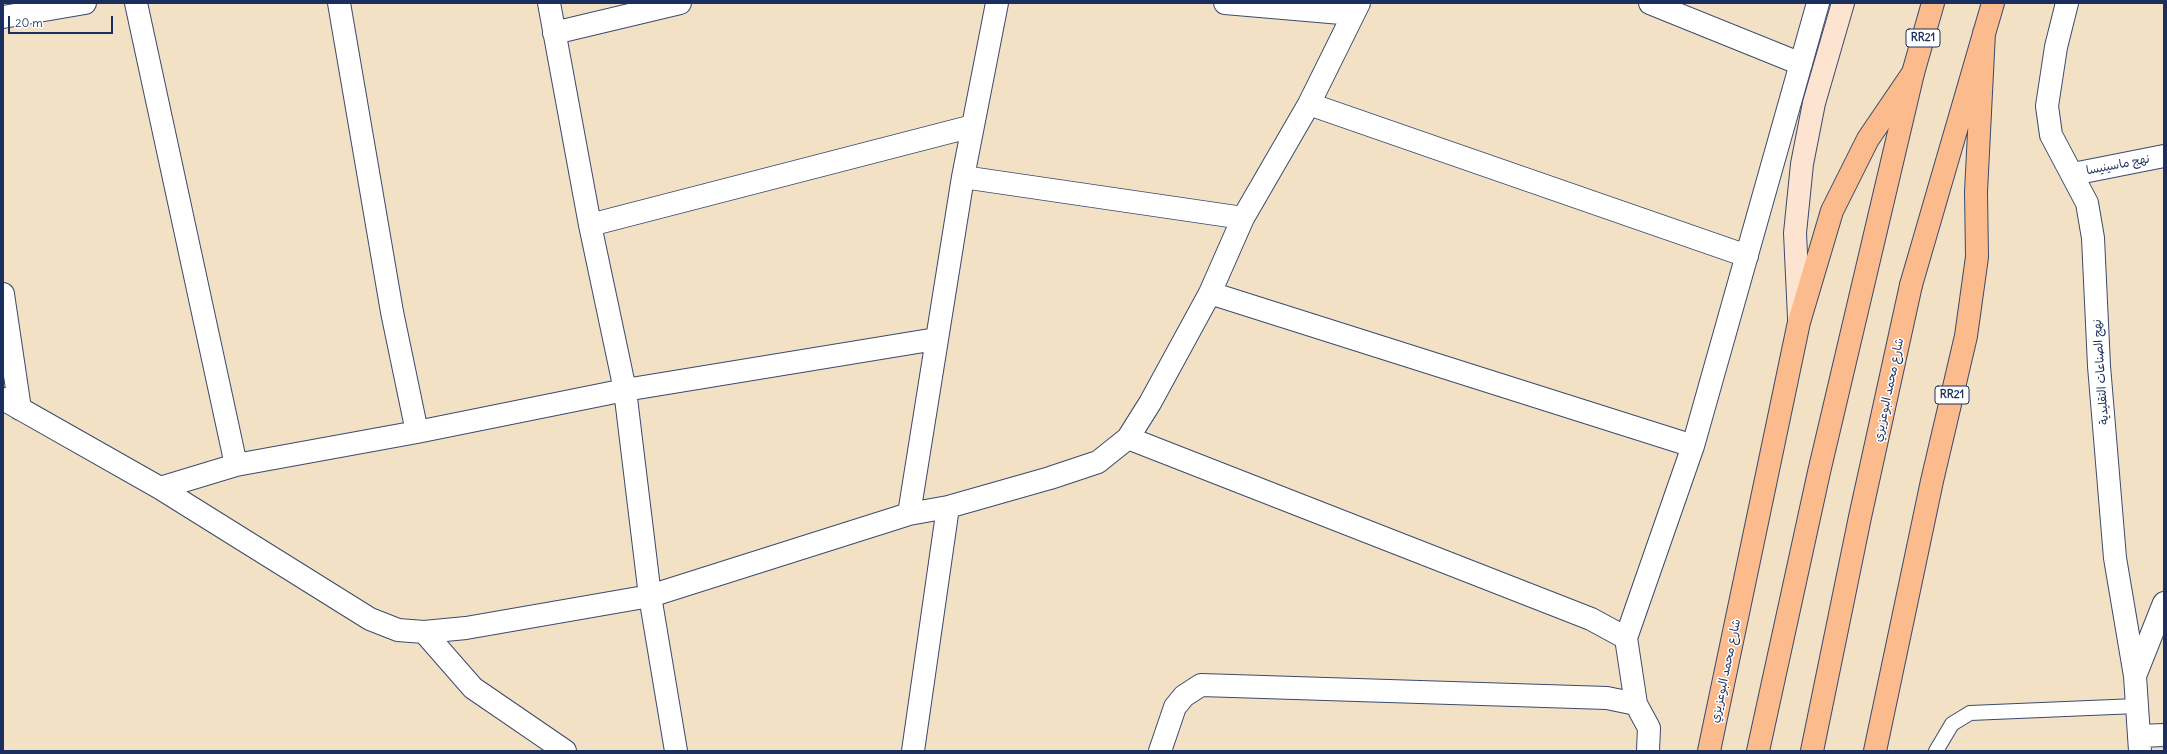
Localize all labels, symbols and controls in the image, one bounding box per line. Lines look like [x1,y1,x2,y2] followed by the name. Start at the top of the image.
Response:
[10,8,115,34] scale bar
[15,15,43,30] text: 20 m
[1906,29,1940,47] road number: RR21
[2085,152,2151,178] street label: نهج ماسينيسا
[2090,319,2112,425] street label: نهج الصناعات التقليدية
[1871,337,1907,443] street label: شارع محمد البوعزيزي
[1935,386,1969,404] road number: RR21
[1708,618,1744,724] street label: شارع محمد البوعزيزي

